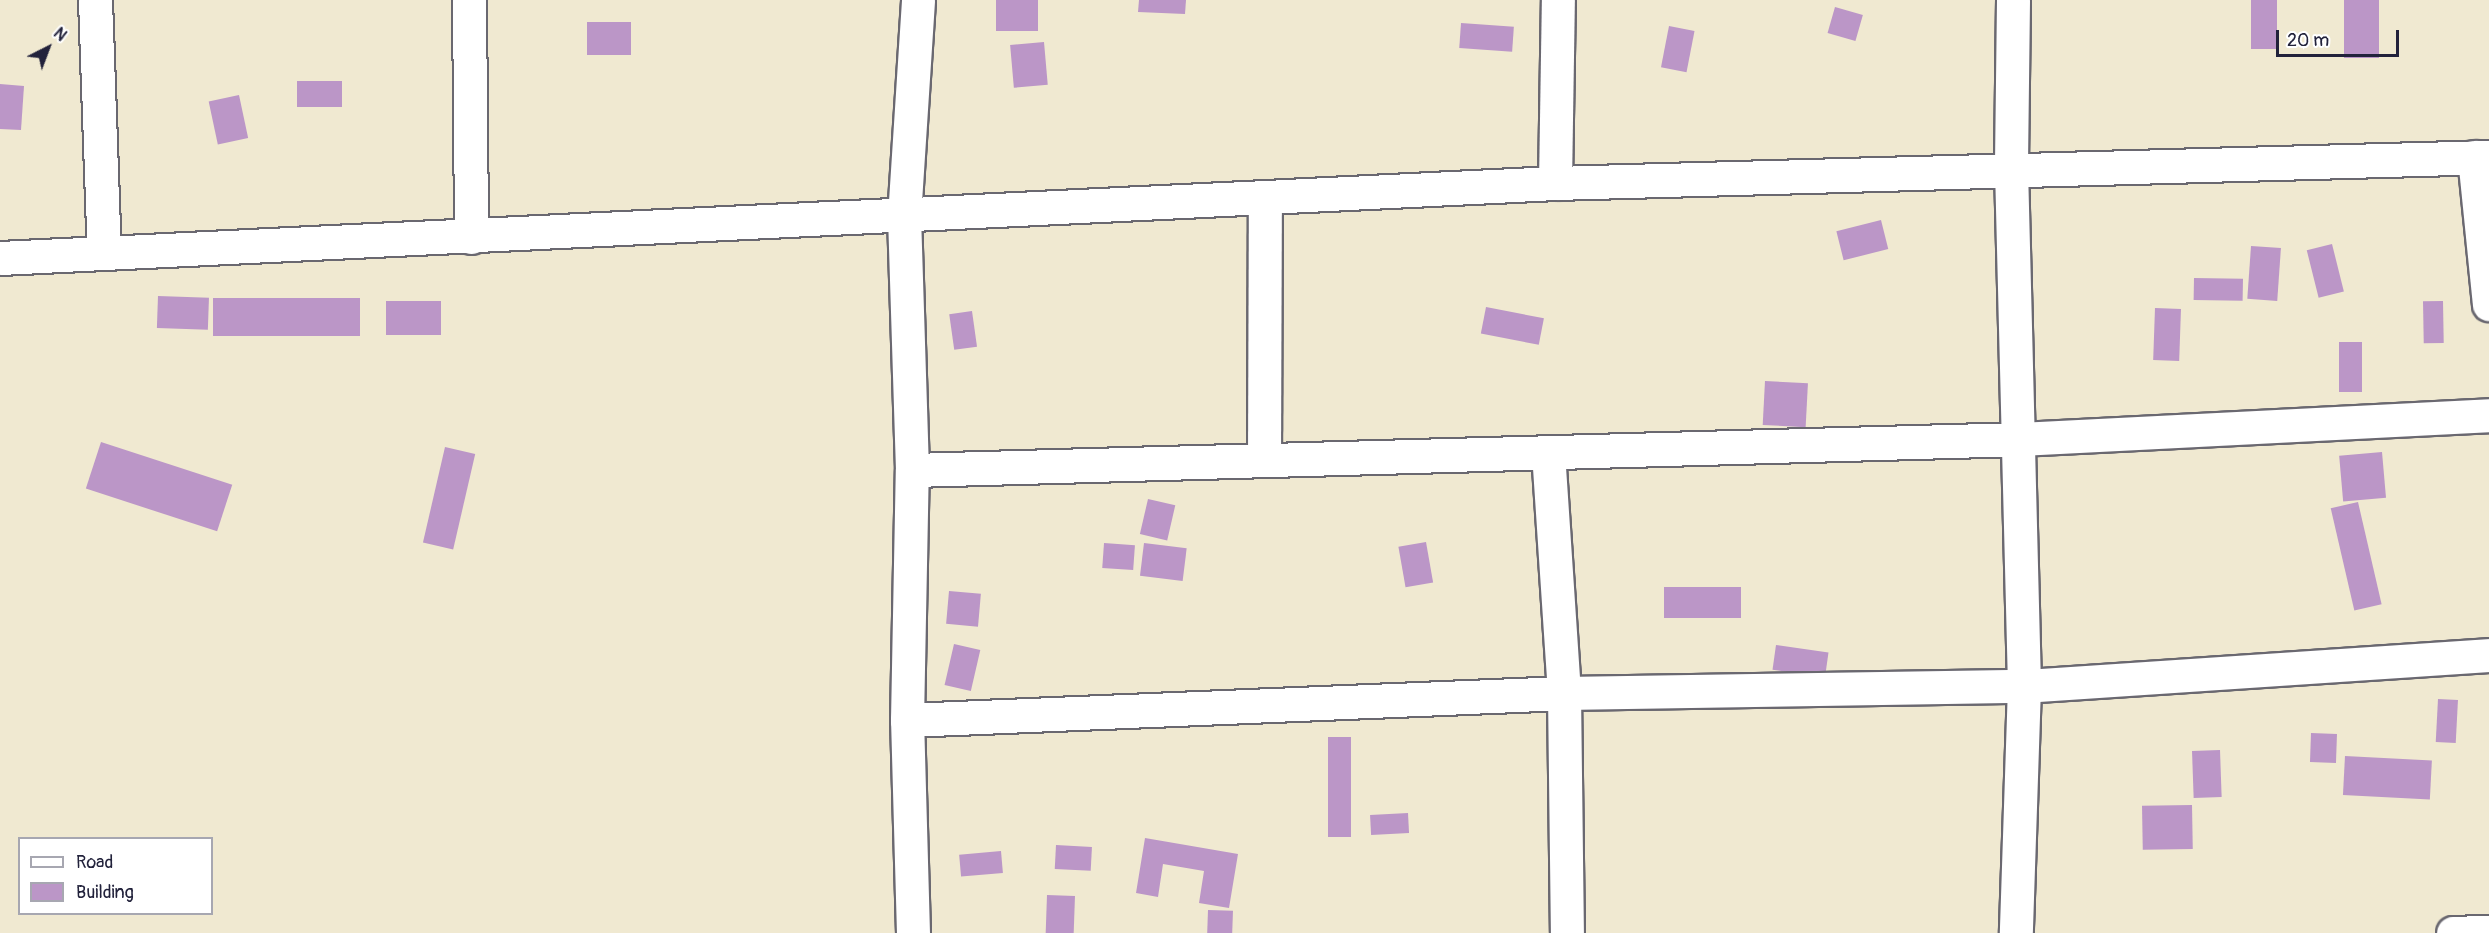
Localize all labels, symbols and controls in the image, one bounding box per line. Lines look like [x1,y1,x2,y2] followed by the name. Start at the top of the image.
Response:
[18,18,78,78] north arrow
[2279,18,2402,56] scale bar
[49,24,71,46] text: N
[2287,29,2329,52] text: 20 m
[18,837,213,915] legend
[76,851,113,874] text: Road
[76,881,134,904] text: Building

